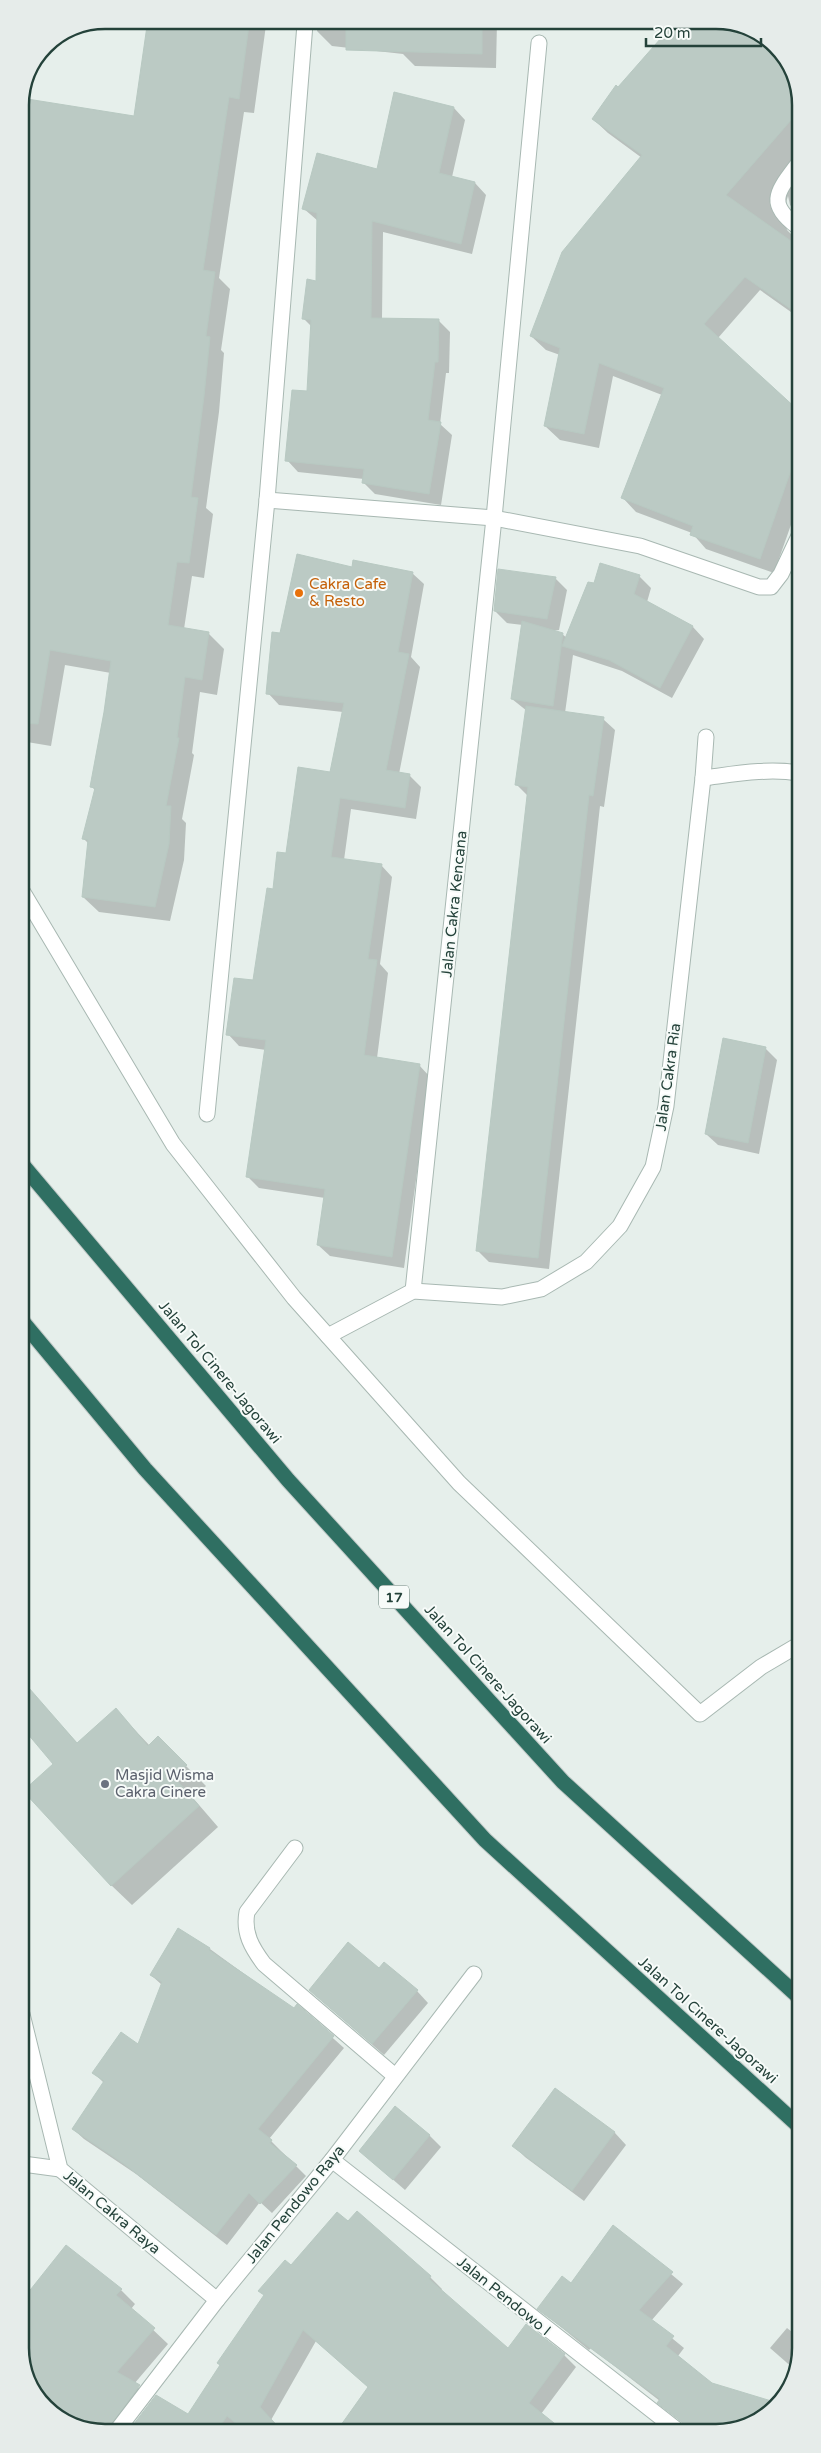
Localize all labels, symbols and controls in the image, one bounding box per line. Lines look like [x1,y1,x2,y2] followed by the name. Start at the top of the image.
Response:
[646,15,761,47] scale bar
[654,24,691,42] text: 20 m
[309,575,387,610] place label: Cakra Cafe & Resto
[293,587,305,599] marker: Cakra Cafe & Resto
[437,830,471,978] street label: Jalan Cakra Kencana
[652,1022,684,1132] street label: Jalan Cakra Ria
[155,1297,285,1447] street label: Jalan Tol Cinere-Jagorawi
[379,1585,409,1608] road number: 17
[421,1601,555,1747] street label: Jalan Tol Cinere-Jagorawi
[115,1766,214,1801] place label: Masjid Wisma Cakra Cinere
[99,1778,111,1790] marker: Masjid Wisma Cakra Cinere
[635,1953,781,2087] street label: Jalan Tol Cinere-Jagorawi
[242,2141,348,2267] street label: Jalan Pendowo Raya
[60,2166,164,2258] street label: Jalan Cakra Raya
[453,2253,555,2339] street label: Jalan Pendowo I

